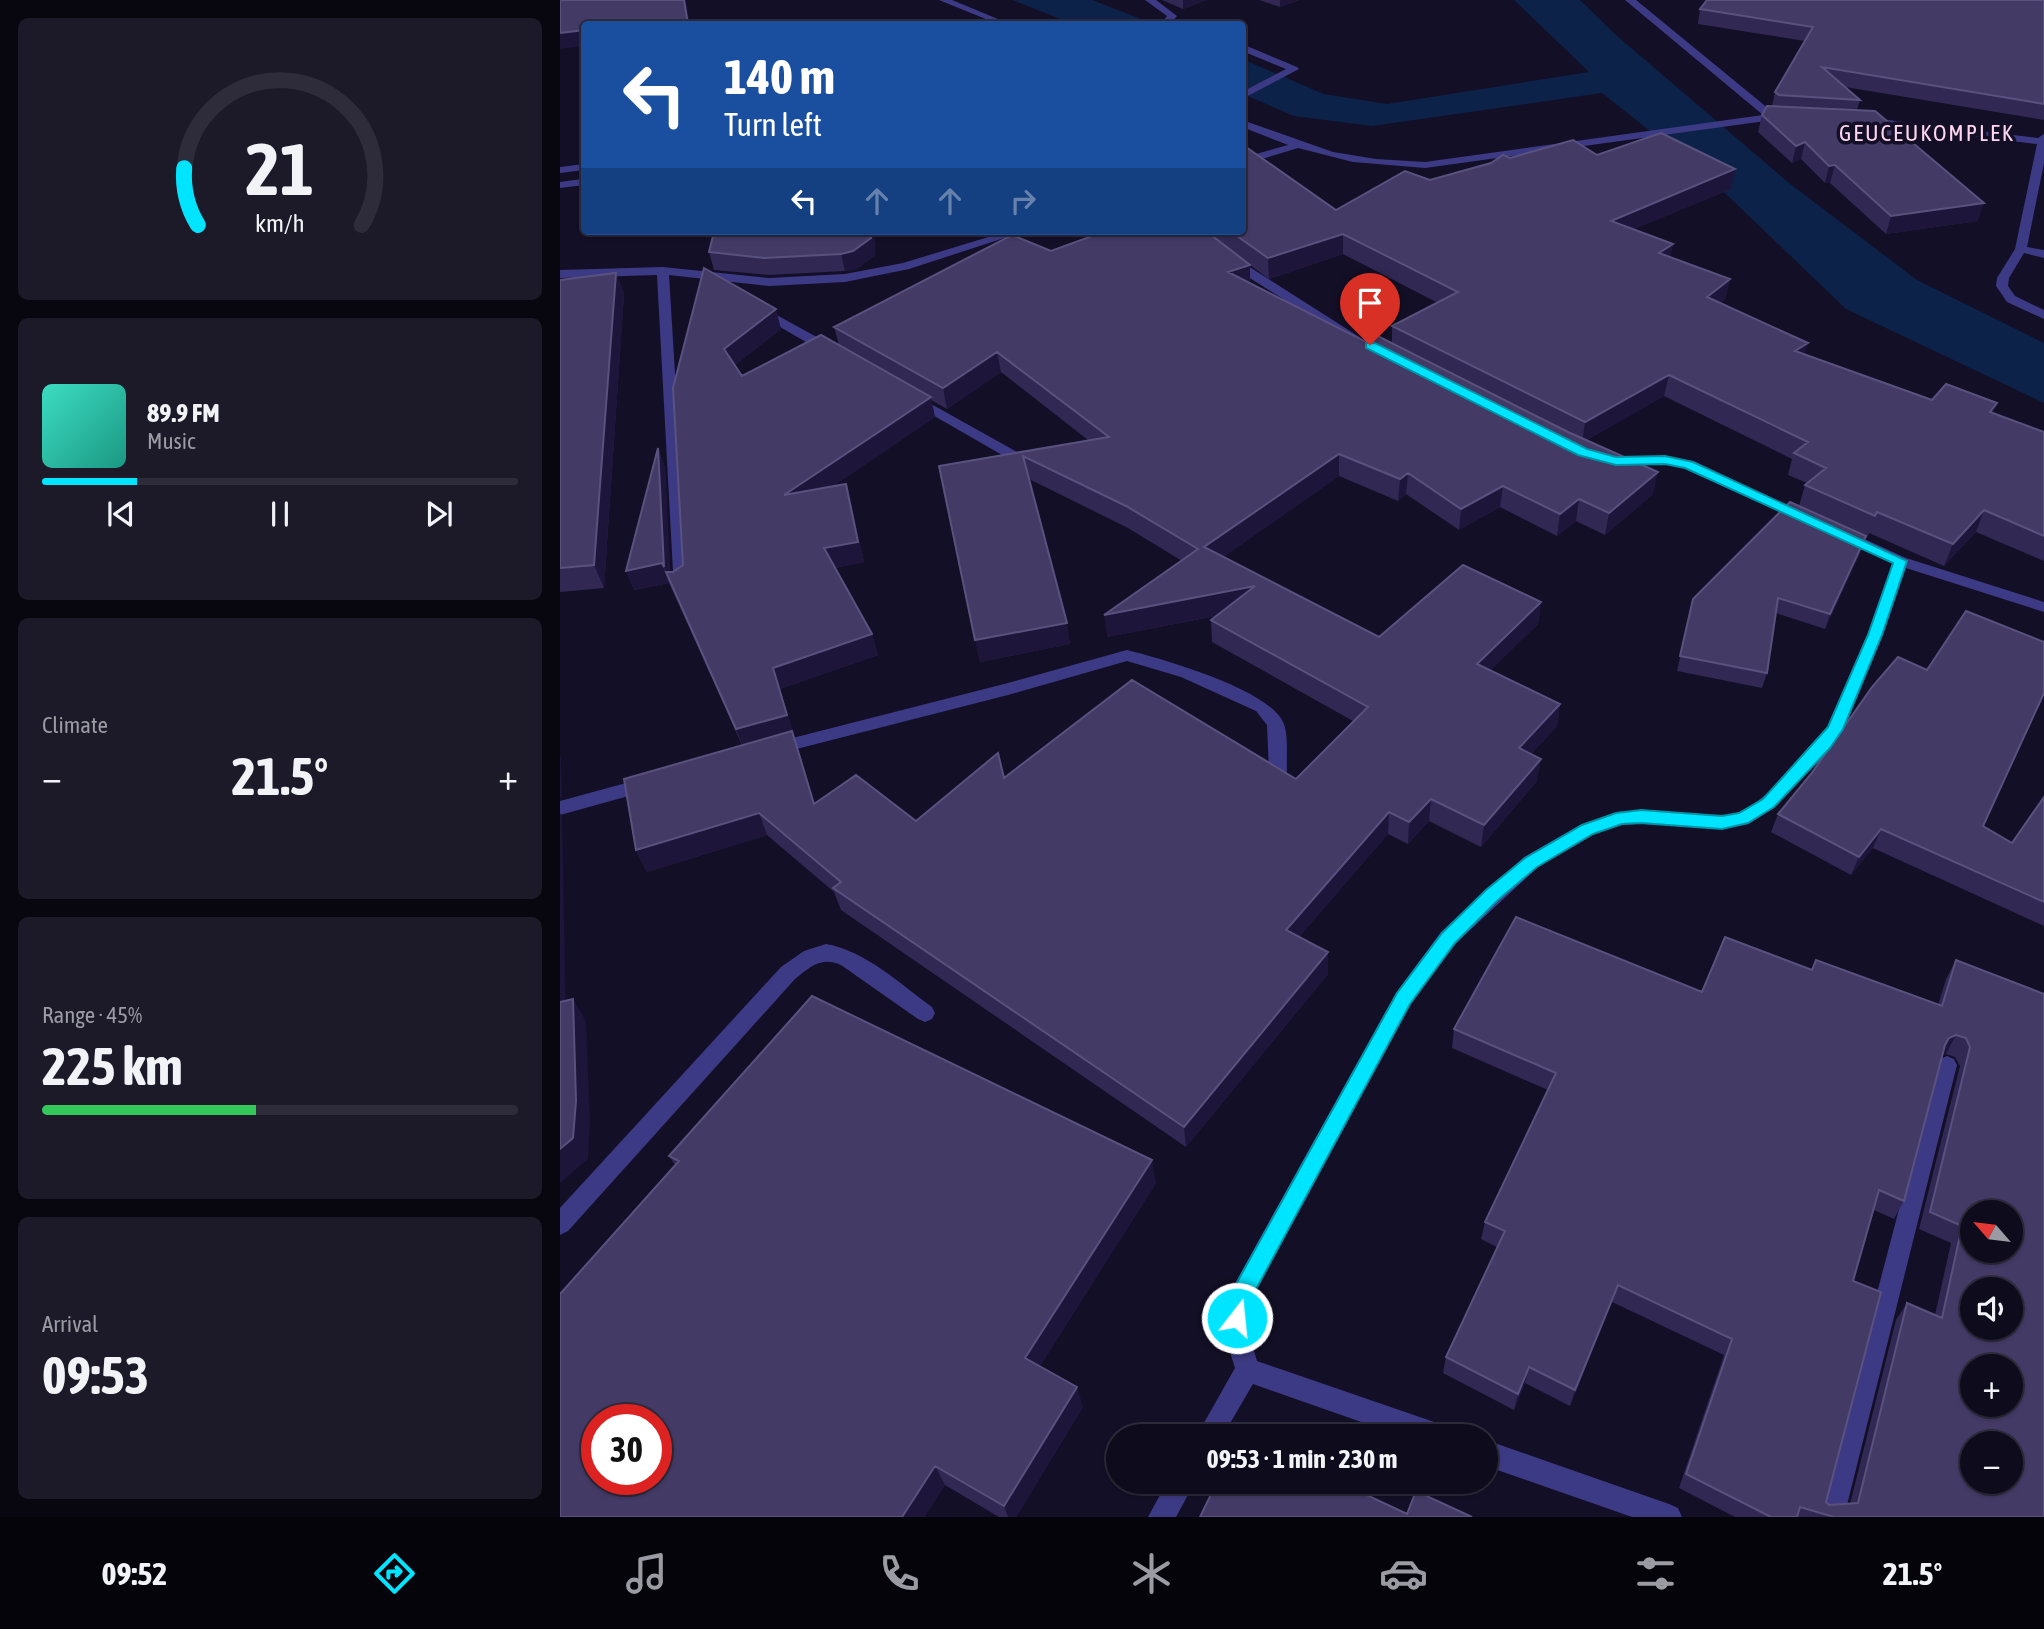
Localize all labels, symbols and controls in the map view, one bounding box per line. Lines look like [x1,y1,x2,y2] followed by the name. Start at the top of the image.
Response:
[724,48,835,104] text: 140 m
[609,49,700,140] icon: left
[724,106,822,143] text: Turn left
[1839,120,2015,146] district label: GEUCEUKOMPLEK
[246,127,314,210] text: 21
[785,182,823,220] icon: left
[858,182,896,220] icon: ahead
[931,182,969,220] icon: ahead
[1004,182,1042,220] icon: right
[255,209,305,237] text: km/h
[1340,273,1400,345] pin
[1351,284,1389,322] icon: arrive
[147,398,220,428] text: 89.9 FM
[147,428,195,454] text: Music
[102,495,140,533] icon: previous
[261,495,299,533] icon: pause
[420,495,458,533] icon: next
[42,712,108,738] text: Climate
[232,746,328,806] text: 21.5°
[42,755,62,798] text: −
[498,755,518,798] text: +
[42,1002,142,1028] text: Range · 45%
[42,1036,183,1096] text: 225 km
[1960,1200,2023,1264] north arrow
[1960,1200,2023,1494] map controls
[1960,1277,2023,1340] button: sound
[1200,1281,1274,1355] position arrow
[42,1311,98,1337] text: Arrival
[42,1345,149,1405] text: 09:53
[1960,1354,2023,1417] button: +
[581,1404,672,1495] speed limit sign: 30
[1960,1431,2023,1494] button: −
[1207,1444,1397,1474] text: 09:53 · 1 min · 230 m
[370,1549,419,1598] icon: directions
[622,1549,671,1598] icon: music
[875,1549,924,1598] icon: phone
[1127,1549,1176,1598] icon: climate
[1379,1549,1428,1598] icon: car
[1631,1549,1680,1598] icon: filters
[102,1555,167,1592] text: 09:52
[1883,1555,1942,1592] text: 21.5°

